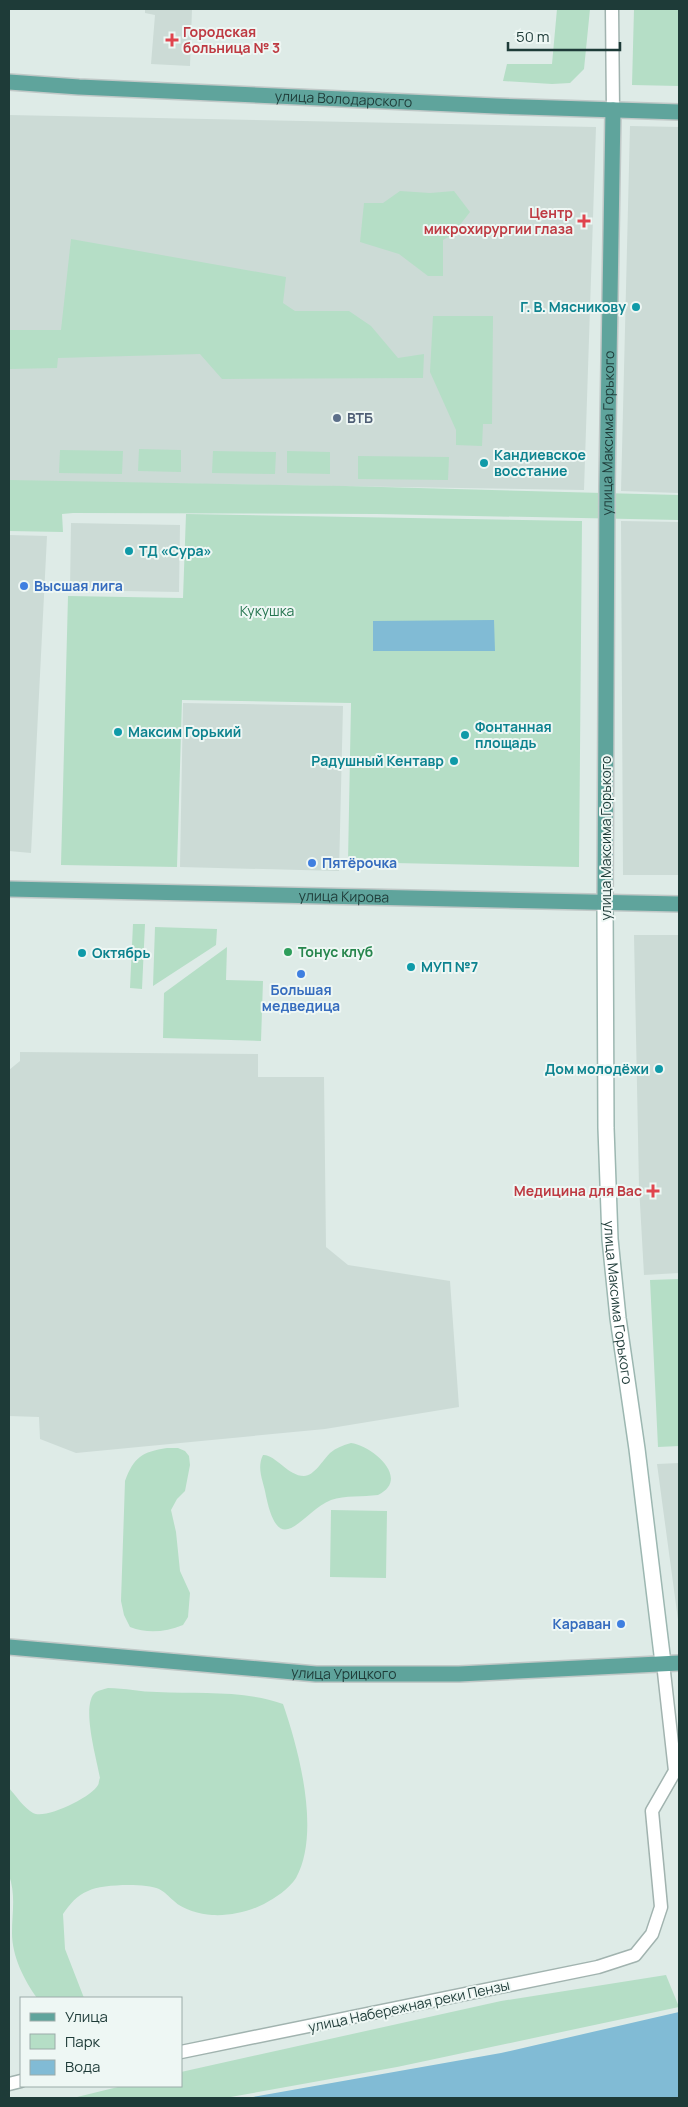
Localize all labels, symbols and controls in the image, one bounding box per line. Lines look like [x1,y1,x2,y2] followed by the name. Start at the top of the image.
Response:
[508,20,620,52] scale bar
[183,22,280,57] place label: Городская больница № 3
[516,26,550,47] text: 50 m
[165,33,179,47] marker: Городская больница № 3
[274,86,413,111] street label: улица Володарского
[424,203,573,238] place label: Центр микрохирургии глаза
[577,214,591,228] marker: Центр микрохирургии глаза
[520,297,626,316] place label: Г. В. Мясникову
[630,301,642,313] marker: Г. В. Мясникову
[597,350,618,515] street label: улица Максима Горького
[347,408,373,427] place label: ВТБ
[331,412,343,424] marker: ВТБ
[494,445,586,480] place label: Кандиевское восстание
[478,457,490,469] marker: Кандиевское восстание
[139,541,212,560] place label: ТД «Сура»
[123,545,135,557] marker: ТД «Сура»
[34,576,123,595] place label: Высшая лига
[18,580,30,592] marker: Высшая лига
[240,601,294,620] park label: Кукушка
[475,717,552,752] place label: Фонтанная площадь
[128,722,241,741] place label: Максим Горький
[112,726,124,738] marker: Максим Горький
[459,729,471,741] marker: Фонтанная площадь
[311,751,444,770] place label: Радушный Кентавр
[448,755,460,767] marker: Радушный Кентавр
[596,756,615,920] street label: улица Максима Горького
[322,853,397,872] place label: Пятёрочка
[306,857,318,869] marker: Пятёрочка
[298,885,389,907] street label: улица Кирова
[298,942,373,961] place label: Тонус клуб
[92,943,150,962] place label: Октябрь
[282,946,294,958] marker: Тонус клуб
[76,947,88,959] marker: Октябрь
[421,957,478,976] place label: МУП №7
[405,961,417,973] marker: МУП №7
[295,968,307,980] marker: Большая медведица
[262,980,340,1015] place label: Большая медведица
[545,1059,649,1078] place label: Дом молодёжи
[653,1063,665,1075] marker: Дом молодёжи
[514,1181,642,1200] place label: Медицина для Вас
[646,1184,660,1198] marker: Медицина для Вас
[600,1220,638,1386] street label: улица Максима Горького
[553,1614,611,1633] place label: Караван
[615,1618,627,1630] marker: Караван
[291,1662,396,1683] street label: улица Урицкого
[306,1975,511,2036] street label: улица Набережная реки Пензы
[20,1997,182,2087] legend
[65,2006,108,2027] text: Улица
[65,2031,101,2052] text: Парк
[65,2056,100,2077] text: Вода

